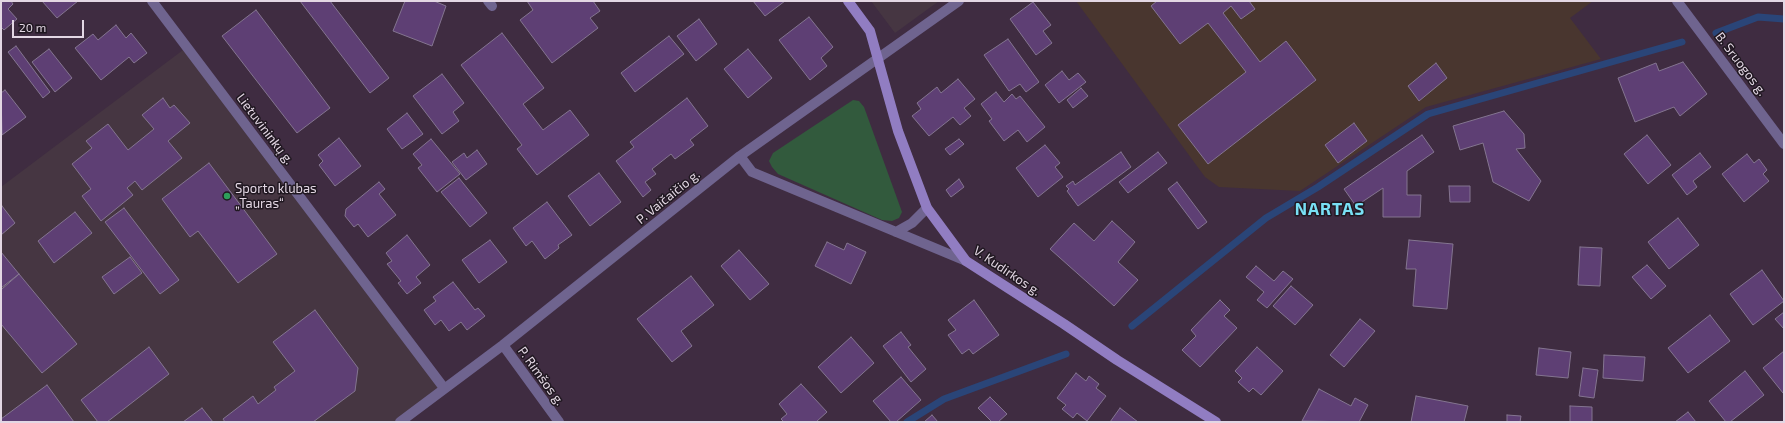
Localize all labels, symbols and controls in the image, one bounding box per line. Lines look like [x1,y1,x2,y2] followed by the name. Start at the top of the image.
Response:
[14,12,86,38] scale bar
[19,20,46,34] text: 20 m
[1712,29,1770,99] street label: B. Sruogos g.
[233,90,297,168] street label: Lietuvininkų g.
[633,167,703,227] street label: P. Vaičaičio g.
[235,181,317,212] place label: Sporto klubas „Tauras“
[222,191,232,201] marker: Sporto klubas „Tauras“
[1295,199,1365,219] district label: NARTAS
[970,243,1044,299] street label: V. Kudirkos g.
[514,344,568,408] street label: P. Rimšos g.

